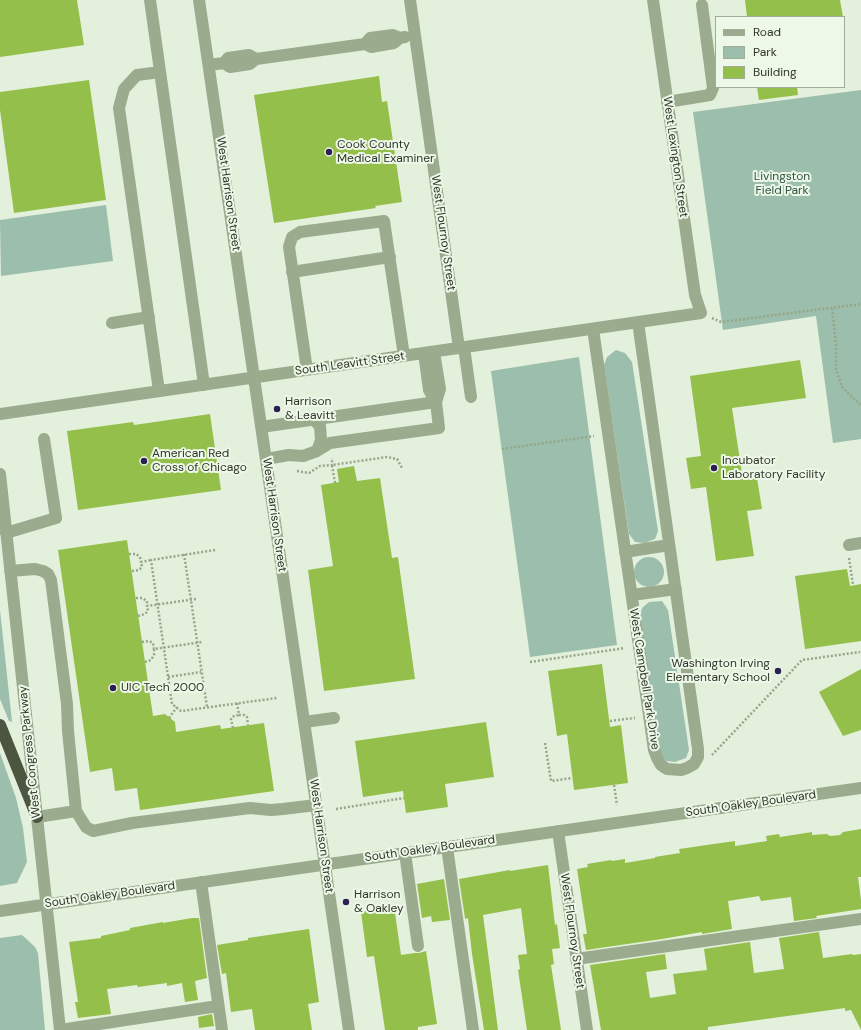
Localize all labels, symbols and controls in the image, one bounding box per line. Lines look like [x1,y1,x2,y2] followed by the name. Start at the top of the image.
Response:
[715,16,845,88] legend
[753,24,781,40] text: Road
[753,44,777,60] text: Park
[753,64,797,80] text: Building
[659,95,691,219] street label: West Lexington Street
[213,136,243,252] street label: West Harrison Street
[337,138,435,166] place label: Cook County Medical Examiner
[324,147,334,157] marker: Cook County Medical Examiner
[754,170,810,198] park label: Livingston Field Park
[428,174,458,292] street label: West Flournoy Street
[294,349,406,379] street label: South Leavitt Street
[285,395,335,423] place label: Harrison & Leavitt
[272,404,282,414] marker: Harrison & Leavitt
[152,447,247,475] place label: American Red Cross of Chicago
[722,454,825,482] place label: Incubator Laboratory Facility
[139,456,149,466] marker: American Red Cross of Chicago
[259,457,289,573] street label: West Harrison Street
[709,463,719,473] marker: Incubator Laboratory Facility
[626,607,662,751] street label: West Campbell Park Drive
[666,657,770,685] place label: Washington Irving Elementary School
[773,666,783,676] marker: Washington Irving Elementary School
[121,681,204,695] place label: UIC Tech 2000
[108,683,118,693] marker: UIC Tech 2000
[16,685,44,819] street label: West Congress Parkway
[306,778,336,894] street label: West Harrison Street
[685,788,817,820] street label: South Oakley Boulevard
[364,833,496,865] street label: South Oakley Boulevard
[557,872,587,990] street label: West Flournoy Street
[44,879,176,911] street label: South Oakley Boulevard
[354,888,404,916] place label: Harrison & Oakley
[341,897,351,907] marker: Harrison & Oakley

